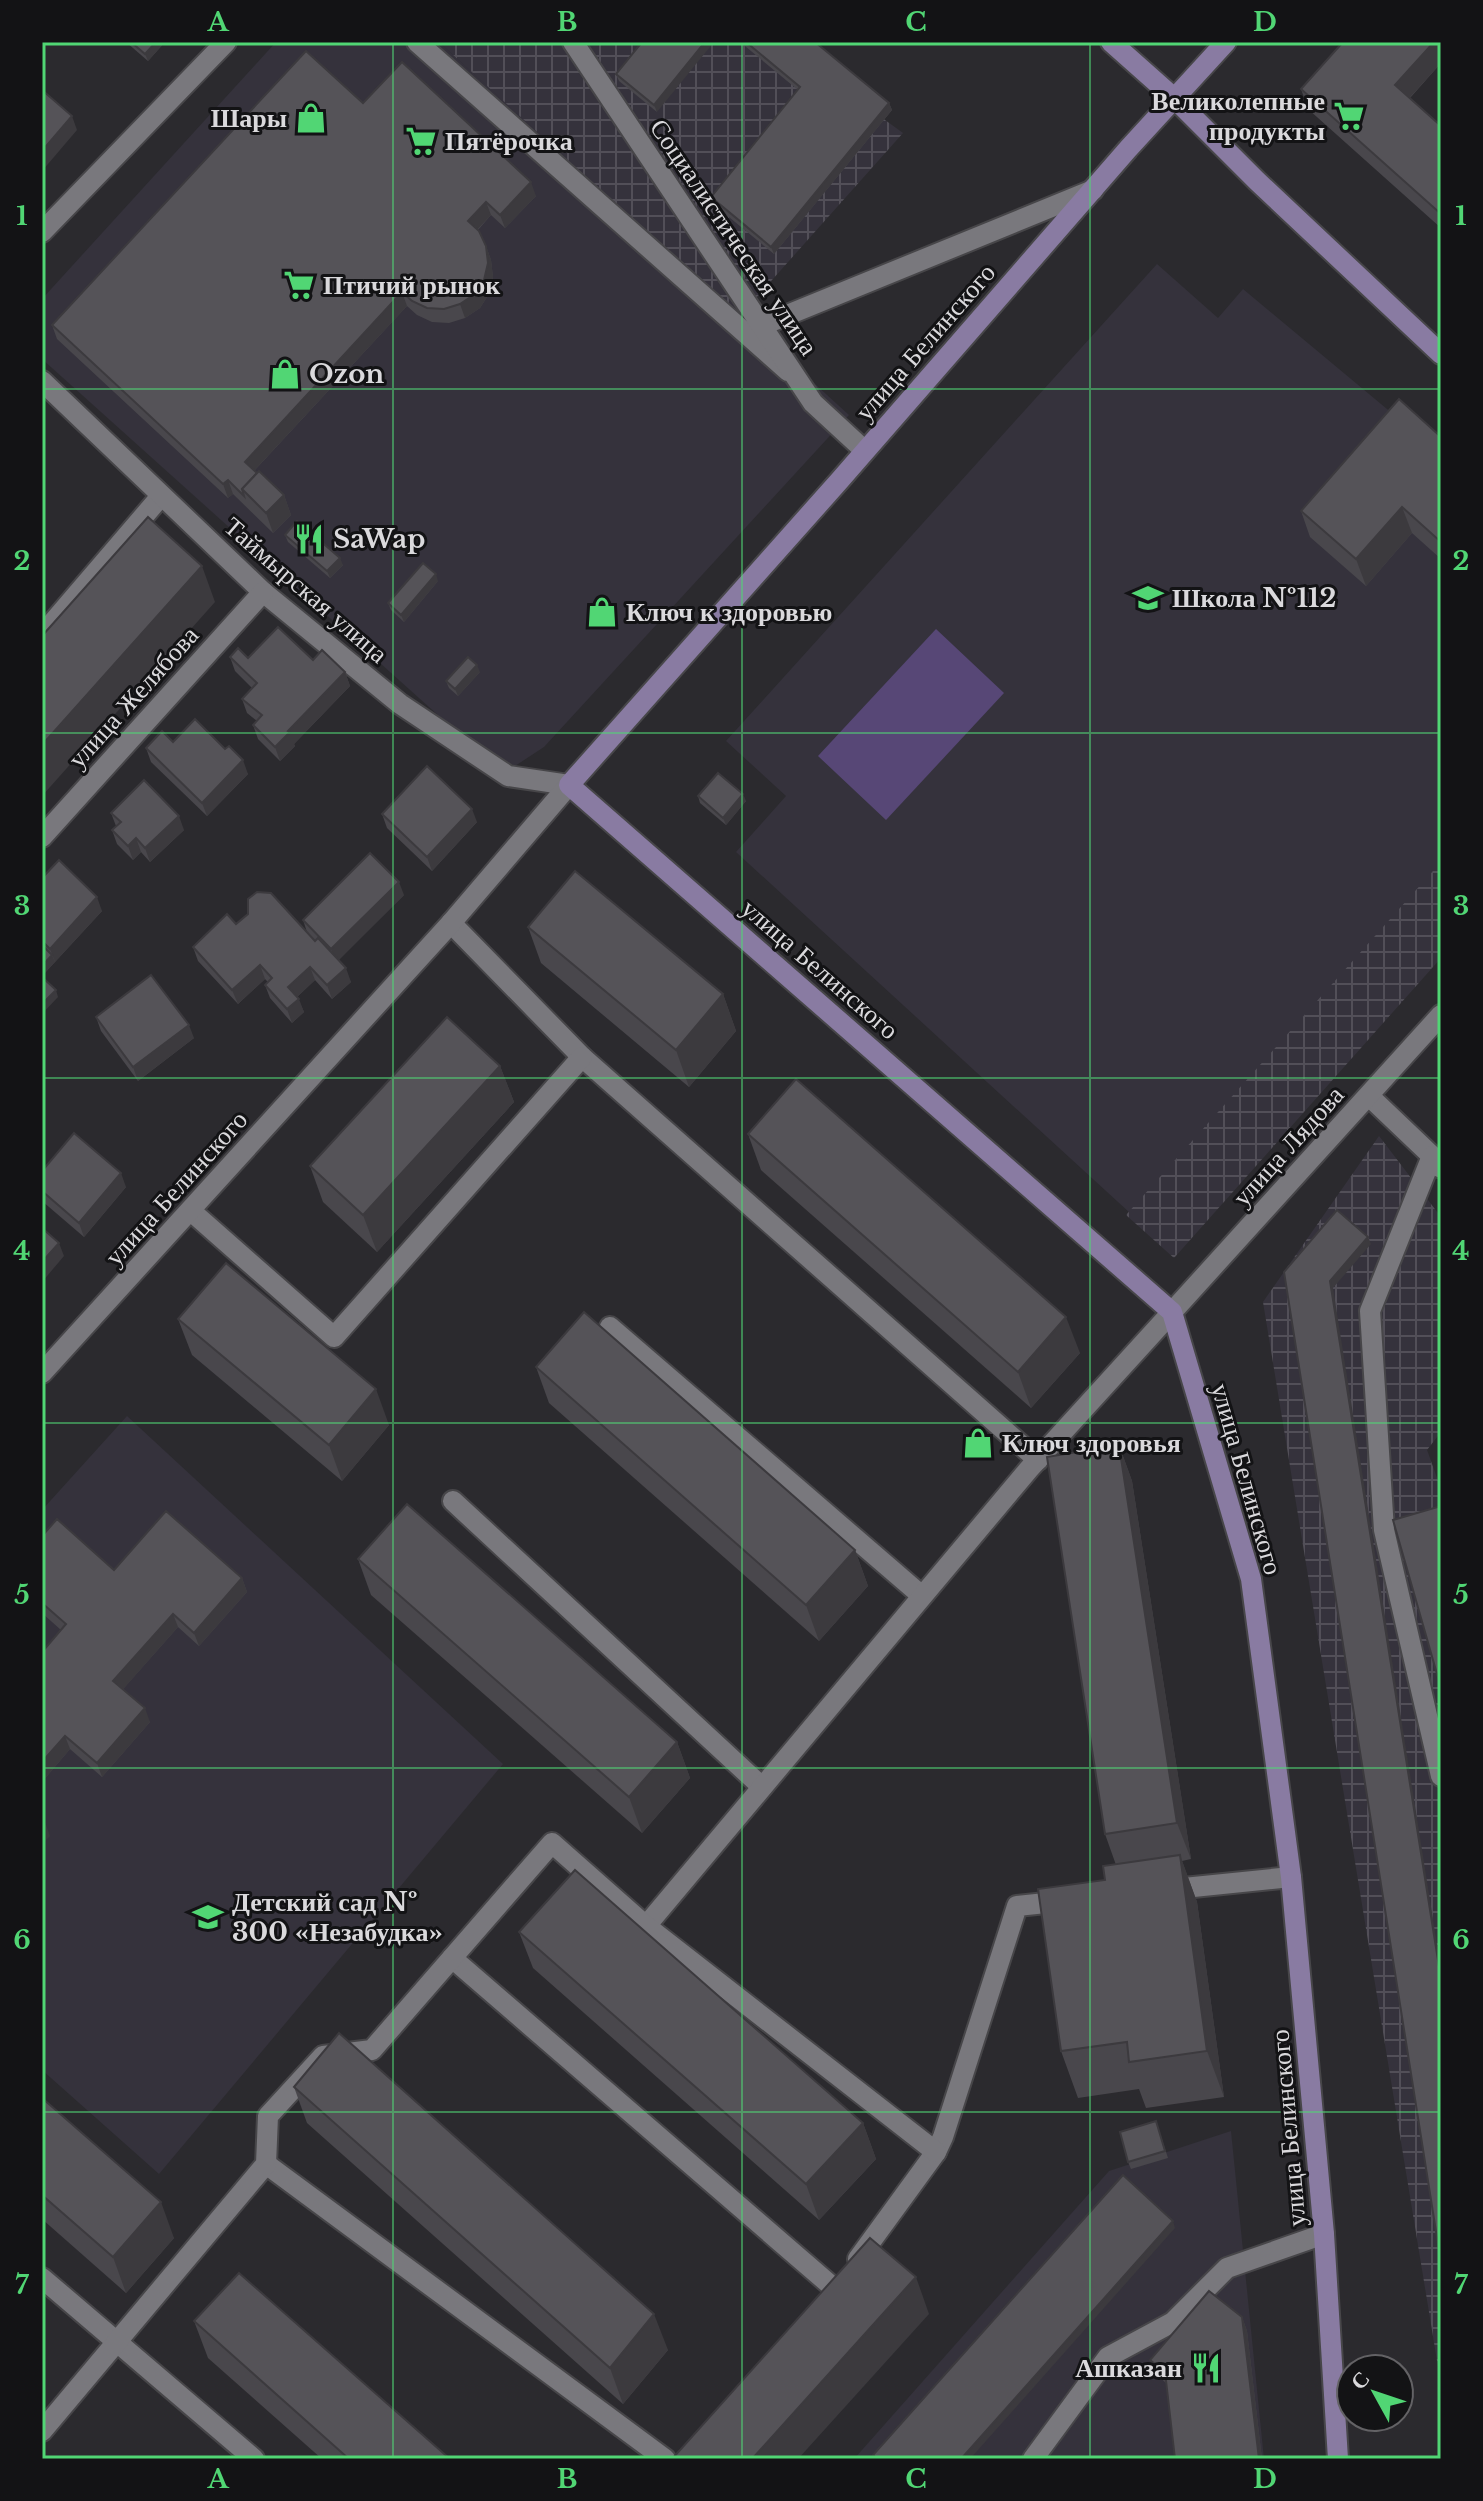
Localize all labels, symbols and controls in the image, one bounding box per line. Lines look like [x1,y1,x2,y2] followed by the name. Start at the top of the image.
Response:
[206,6,229,38] text: A
[557,6,577,38] text: B
[905,6,927,38] text: C
[1253,6,1277,38] text: D
[1151,85,1325,147] place label: Великолепные продукты
[1332,99,1366,133] supermarket icon: Великолепные продукты
[294,101,328,135] shop icon: Шары
[211,102,287,134] place label: Шары
[643,113,825,361] street label: Социалистическая улица
[404,124,438,158] supermarket icon: Пятёрочка
[445,125,573,157] place label: Пятёрочка
[16,200,28,232] text: 1
[1455,200,1467,232] text: 1
[848,257,1002,427] street label: улица Белинского
[282,268,316,302] supermarket icon: Птичий рынок
[323,269,500,301] place label: Птичий рынок
[268,357,302,391] shop icon: Ozon
[309,358,384,390] place label: Ozon
[218,510,395,670] street label: Таймырская улица
[292,522,326,556] restaurant icon: SaWap
[333,523,425,555] place label: SaWap
[14,545,30,577] text: 2
[1453,545,1469,577] text: 2
[1131,581,1165,615] school or university icon: Школа №112
[1172,582,1336,614] place label: Школа №112
[585,595,619,629] shop icon: Ключ к здоровью
[626,596,832,628] place label: Ключ к здоровью
[61,619,205,775] street label: улица Желябова
[14,890,30,922] text: 3
[1453,890,1469,922] text: 3
[735,892,905,1046] street label: улица Белинского
[1226,1079,1351,1213] street label: улица Лядова
[98,1104,254,1272] street label: улица Белинского
[13,1235,31,1267] text: 4
[1452,1235,1470,1267] text: 4
[1204,1380,1290,1578] street label: улица Белинского
[961,1426,995,1460] shop icon: Ключ здоровья
[1002,1427,1181,1459] place label: Ключ здоровья
[14,1579,30,1611] text: 5
[1453,1579,1469,1611] text: 5
[232,1886,443,1948] place label: Детский сад № 300 «Незабудка»
[191,1900,225,1934] school or university icon: Детский сад № 300 «Незабудка»
[13,1924,31,1956] text: 6
[1452,1924,1470,1956] text: 6
[1263,2028,1313,2228] street label: улица Белинского
[15,2269,29,2301] text: 7
[1454,2269,1468,2301] text: 7
[1189,2351,1223,2385] restaurant icon: Ашказан
[1075,2352,1182,2384] place label: Ашказан
[1335,2353,1415,2433] north arrow
[1345,2366,1376,2395] text: С
[206,2463,229,2495] text: A
[557,2463,577,2495] text: B
[905,2463,927,2495] text: C
[1253,2463,1277,2495] text: D

